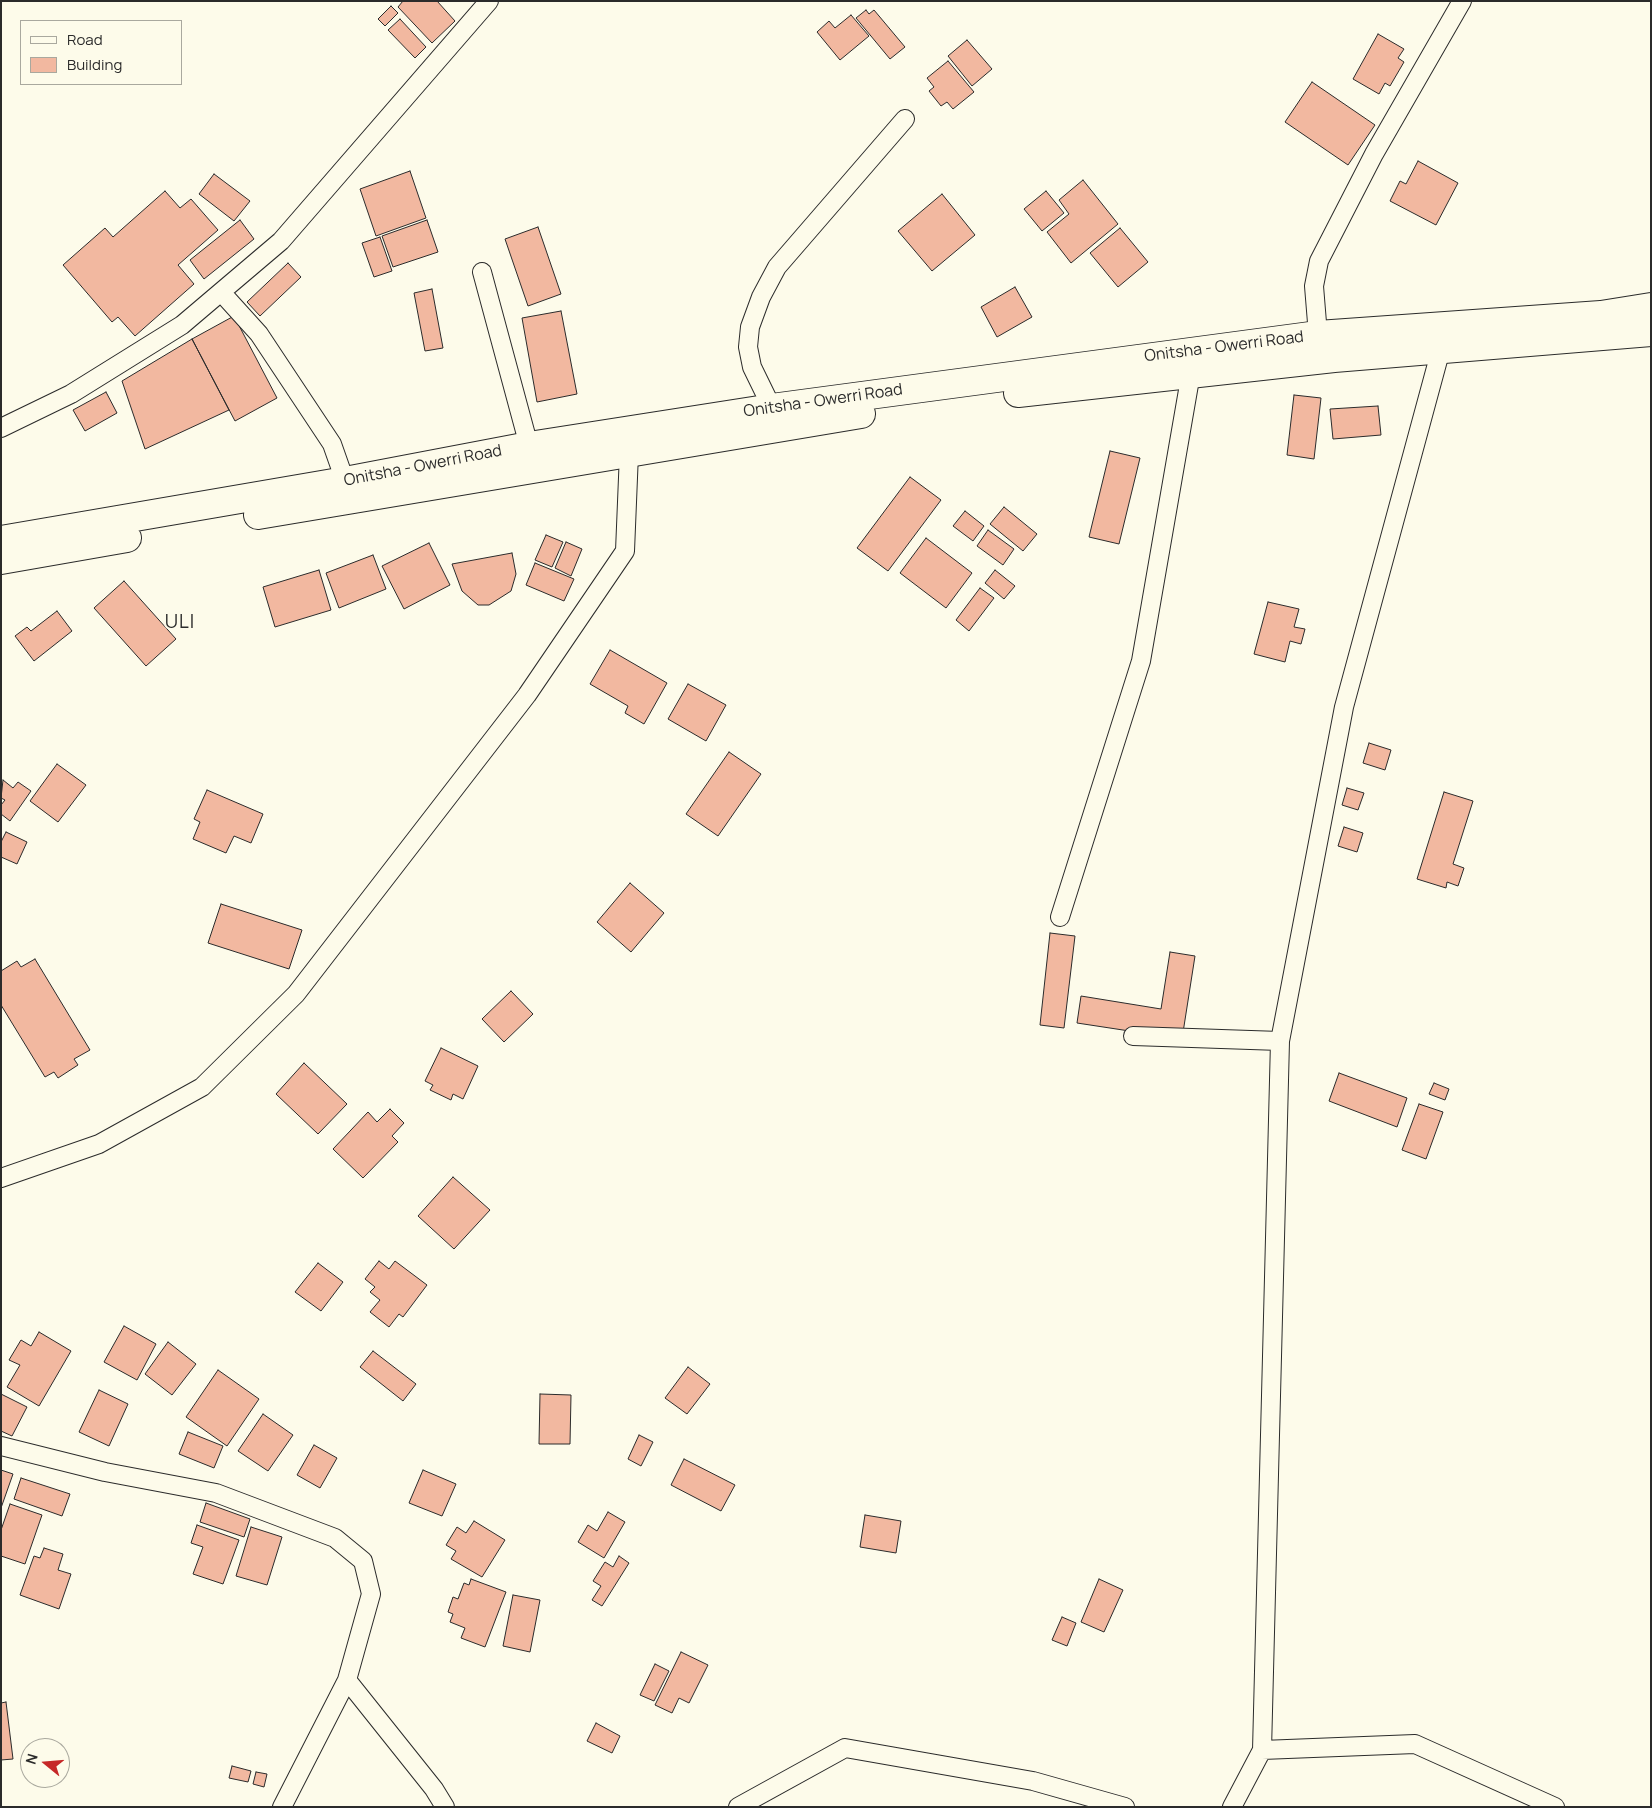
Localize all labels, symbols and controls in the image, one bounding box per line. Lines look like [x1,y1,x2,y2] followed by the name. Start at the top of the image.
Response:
[20,20,182,85] legend
[67,29,103,50] text: Road
[67,54,122,75] text: Building
[1143,328,1305,366] street label: Onitsha - Owerri Road
[742,380,904,422] street label: Onitsha - Owerri Road
[342,441,504,491] street label: Onitsha - Owerri Road
[164,612,196,634] district label: ULI
[20,1738,70,1788] north arrow
[21,1751,42,1766] text: N

